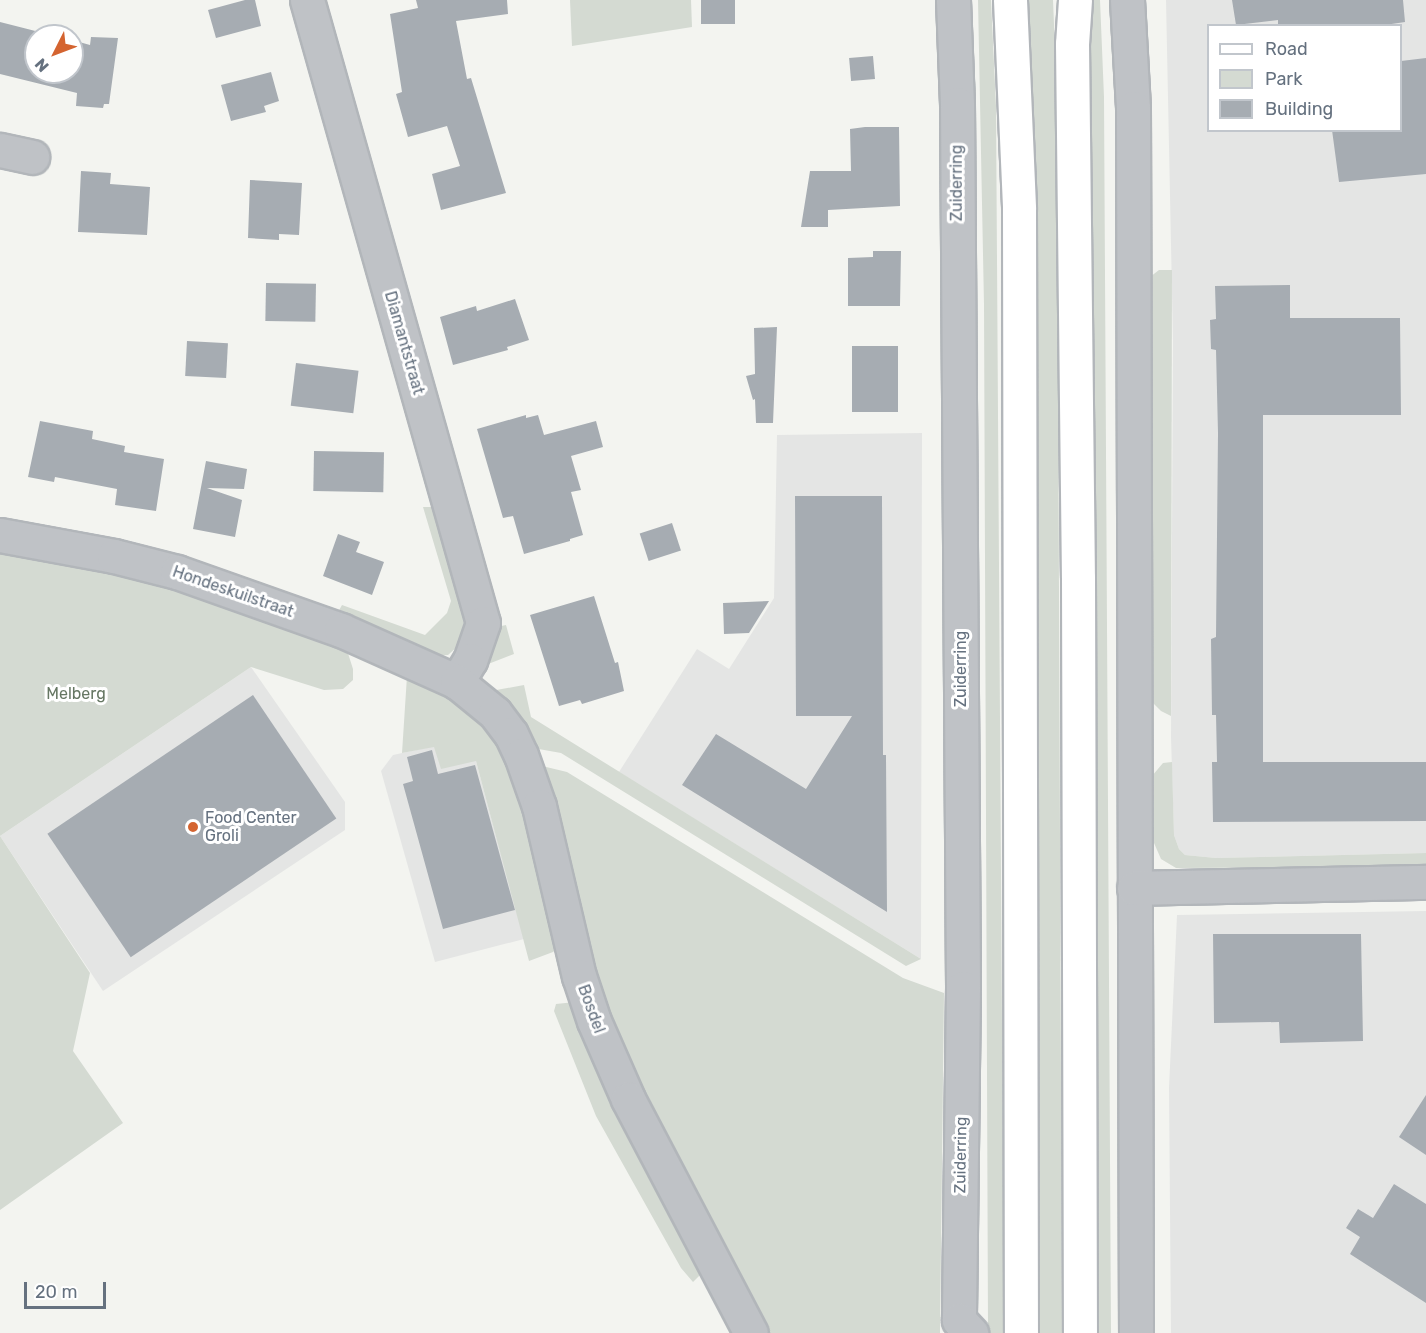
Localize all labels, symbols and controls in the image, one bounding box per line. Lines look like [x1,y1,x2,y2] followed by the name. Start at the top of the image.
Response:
[24,24,84,84] north arrow
[1207,24,1402,132] legend
[1265,38,1308,60] text: Road
[31,54,53,76] text: N
[1265,68,1302,90] text: Park
[1265,98,1333,120] text: Building
[947,145,967,221] street label: Zuiderring
[380,289,428,397] street label: Diamantstraat
[170,562,296,622] street label: Hondeskuilstraat
[951,631,971,707] street label: Zuiderring
[46,684,106,704] park label: Melberg
[205,808,296,846] place label: Food Center Groli
[186,820,200,834] marker: Food Center Groli
[573,982,609,1036] street label: Bosdel
[951,1117,971,1193] street label: Zuiderring
[27,1270,110,1308] scale bar
[35,1281,77,1303] text: 20 m

